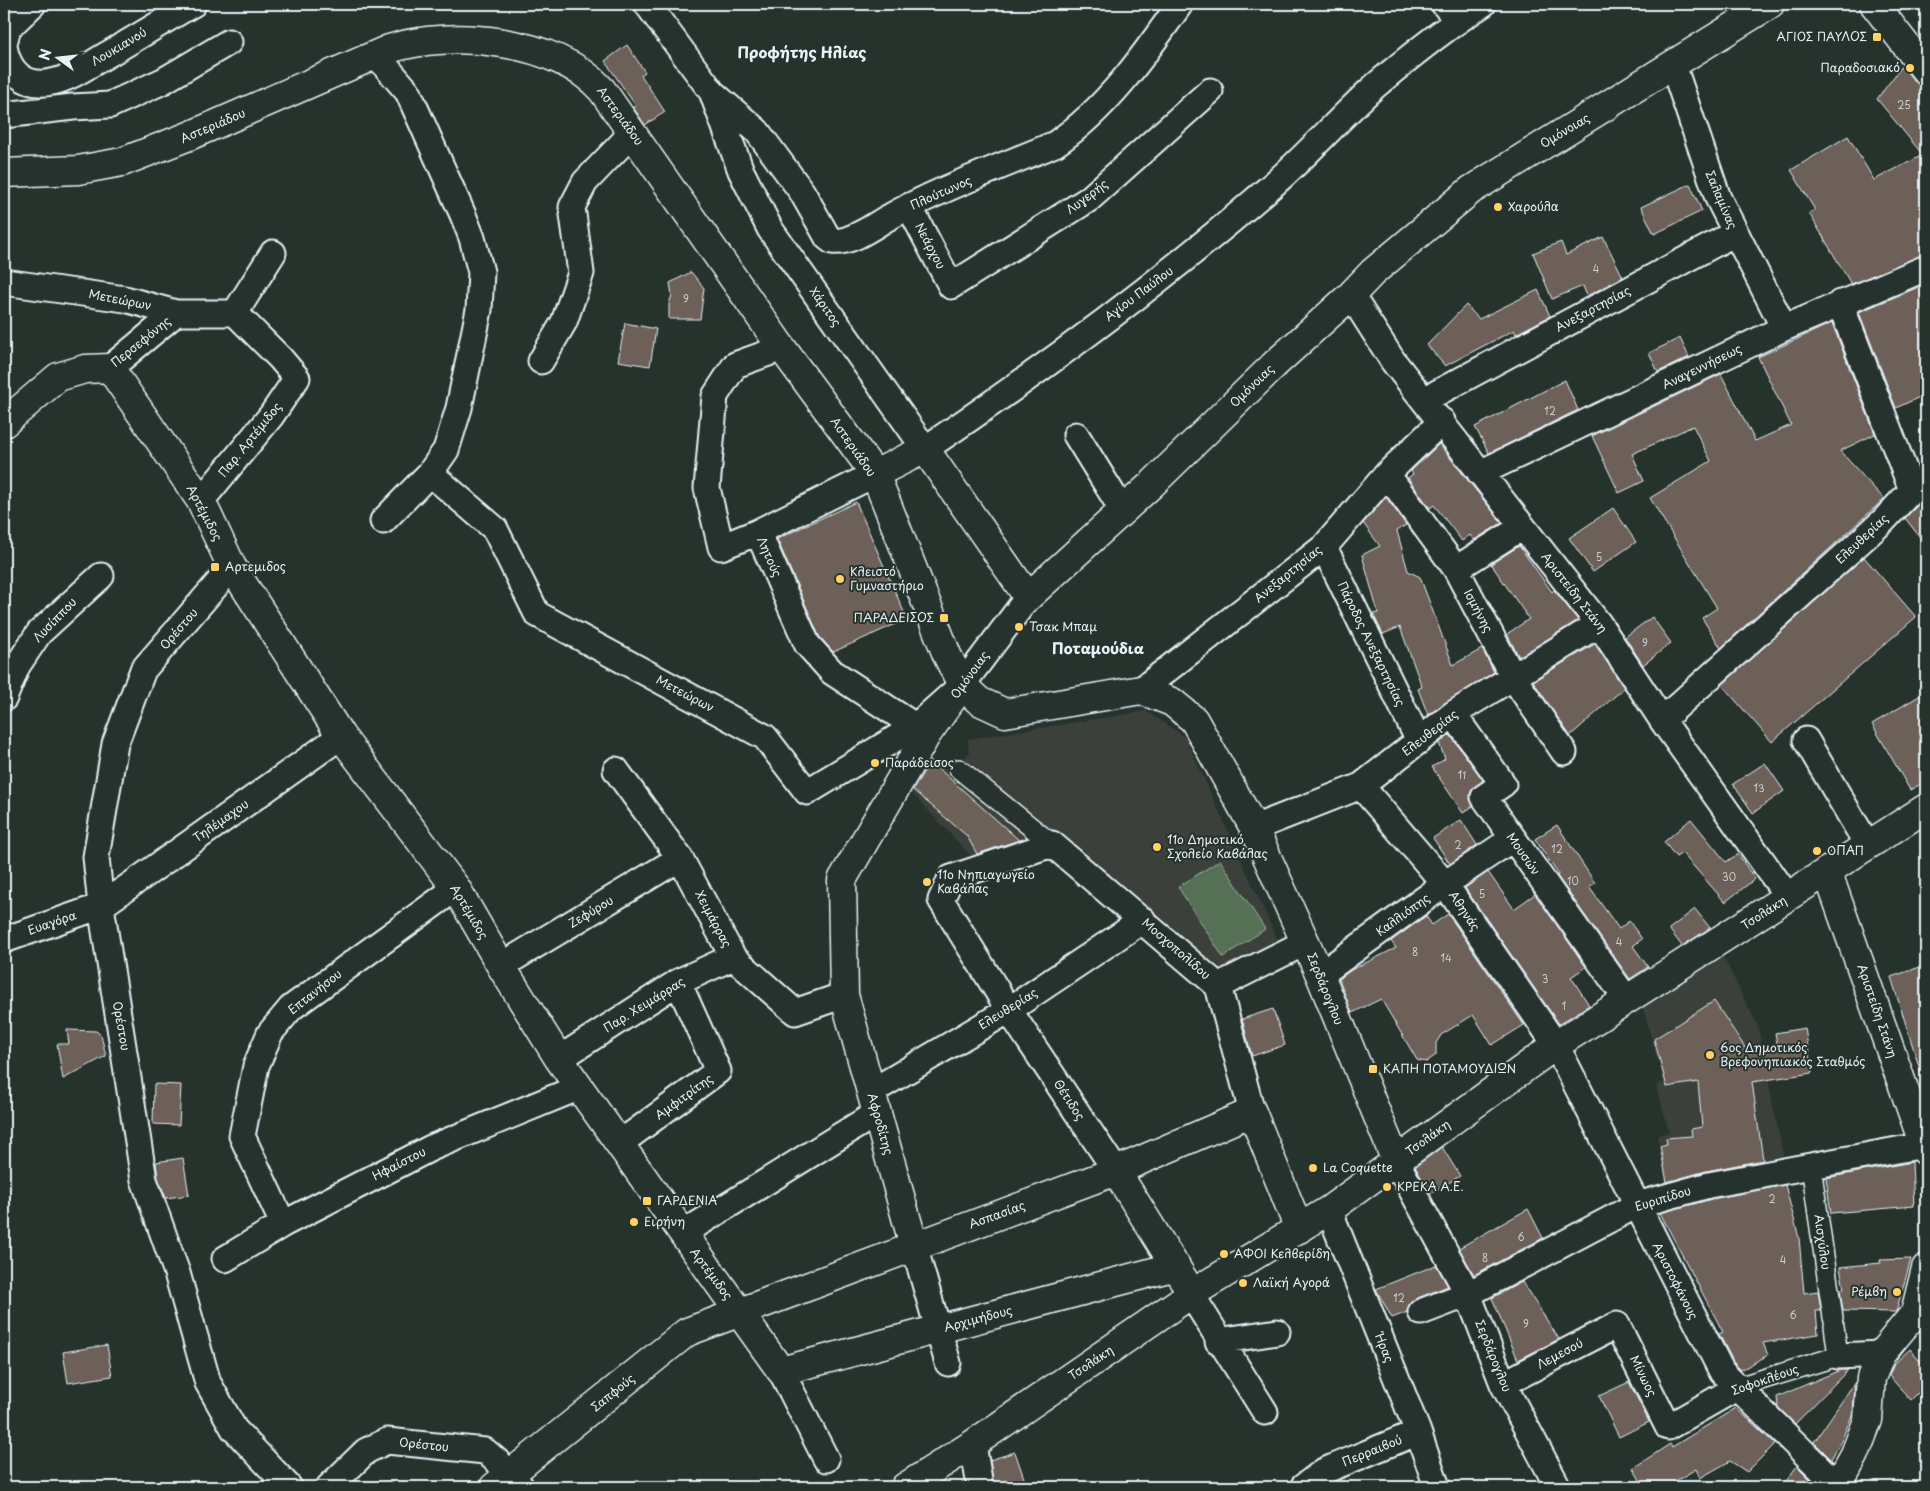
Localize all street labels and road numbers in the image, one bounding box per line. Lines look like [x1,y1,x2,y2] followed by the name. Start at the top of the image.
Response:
[87,22,150,70] street label: Λουκιανού
[593,82,648,149] street label: Αστεριάδου
[177,103,248,147] street label: Αστεριάδου
[1536,108,1593,152] street label: Ομόνοιας
[1702,168,1742,232] street label: Σαλαμίνας
[907,171,974,214] street label: Πλούτωνος
[1062,174,1111,218] street label: Λυγερής
[911,219,951,272] street label: Νεάρχου
[1100,261,1177,325] street label: Αγίου Παύλου
[1552,281,1633,335] street label: Ανεξαρτησίας
[806,283,846,330] street label: Χάριτος
[87,284,153,314] street label: Μετεώρων
[107,311,174,371] street label: Περσεφόνης
[1659,339,1744,393] street label: Αναγεννήσεως
[1225,360,1277,411] street label: Ομόνοιας
[213,398,285,481] street label: Παρ. Αρτέμιδος
[827,413,881,480] street label: Αστεριάδου
[183,481,227,544] street label: Αρτέμιδος
[1831,509,1892,567] street label: Ελευθερίας
[753,534,787,580] street label: Λητούς
[1250,540,1325,606] street label: Ανεξαρτησίας
[1538,548,1612,637] street label: Αριστείδη Στάνη
[1334,578,1410,709] street label: Πάροδος Ανεξαρτησίας
[1460,586,1498,635] street label: Ισμήνης
[28,593,80,646] street label: Λυσίππου
[155,604,201,653] street label: Ορέστου
[946,647,993,702] street label: Ομόνοιας
[653,670,718,716] street label: Μετεώρων
[1398,705,1461,760] street label: Ελευθερίας
[189,794,252,846] street label: Τηλέμαχου
[1503,828,1545,878] street label: Μουσών
[446,881,493,942] street label: Αρτέμιδος
[691,887,737,950] street label: Χειμάρρας
[1445,887,1485,934] street label: Αθηνάς
[1372,888,1433,940] street label: Καλλιόπης
[565,891,617,932] street label: Ζεφύρου
[1737,891,1790,934] street label: Τσολάκη
[25,905,78,939] street label: Ευαγόρα
[1138,913,1215,983] street label: Μοσχοπολίδου
[1303,950,1349,1028] street label: Σερδάρογλου
[1853,961,1902,1060] street label: Αριστείδη Στάνη
[284,964,345,1018] street label: Επτανήσου
[599,972,688,1036] street label: Παρ. Χειμάρρας
[975,983,1040,1033] street label: Ελευθερίας
[109,1000,135,1052] street label: Ορέστου
[651,1069,716,1123] street label: Αμφιτρίτης
[1050,1075,1090,1124] street label: Θέτιδος
[864,1091,898,1157] street label: Αφροδίτης
[1401,1115,1453,1160] street label: Τσολάκη
[369,1142,429,1184] street label: Ηφαίστου
[1632,1181,1693,1215] street label: Ευριπίδου
[966,1196,1027,1233] street label: Ασπασίας
[1810,1213,1836,1271] street label: Αισχύλου
[1649,1239,1703,1322] street label: Αριστοφάνους
[686,1244,737,1303] street label: Αρτέμιδος
[942,1300,1014,1336] street label: Αρχιμήδους
[1471,1317,1517,1395] street label: Σερδάρογλου
[1370,1328,1399,1365] street label: Ήρας
[1533,1333,1586,1373] street label: Λεμεσού
[1064,1340,1117,1384] street label: Τσολάκη
[1626,1352,1662,1399] street label: Μίνωος
[1729,1359,1801,1399] street label: Σοφοκλέους
[587,1369,638,1415] street label: Σαπφούς
[1339,1430,1405,1470] street label: Περραιβού
[398,1432,450,1456] street label: Ορέστου

